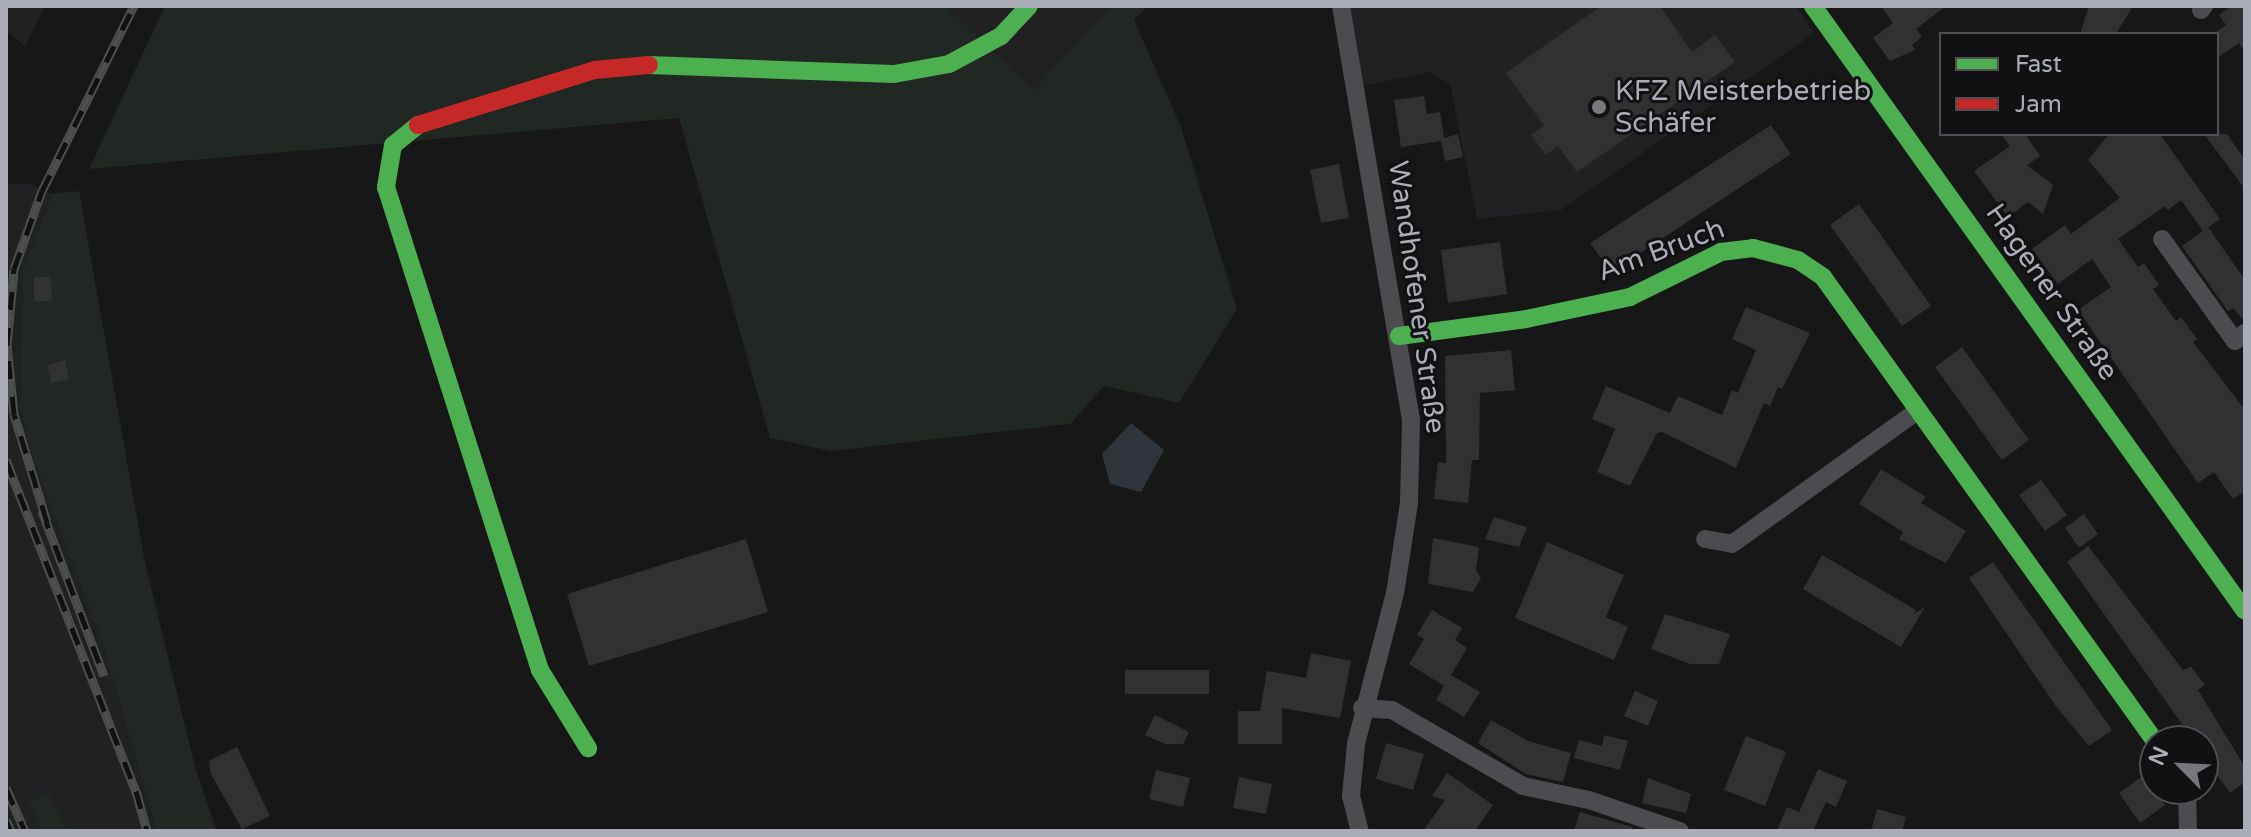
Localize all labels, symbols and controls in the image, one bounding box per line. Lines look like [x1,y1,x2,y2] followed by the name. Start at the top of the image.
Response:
[1939,32,2219,136] legend
[2015,50,2062,79] text: Fast
[1615,74,1871,140] place label: KFZ Meisterbetrieb Schäfer
[2015,90,2062,119] text: Jam
[1590,98,1608,116] marker: KFZ Meisterbetrieb Schäfer
[1381,159,1453,435] street label: Wandhofener Straße
[1979,197,2125,387] street label: Hagener Straße
[1593,212,1729,288] street label: Am Bruch
[2139,725,2219,805] north arrow
[2143,743,2174,769] text: N

